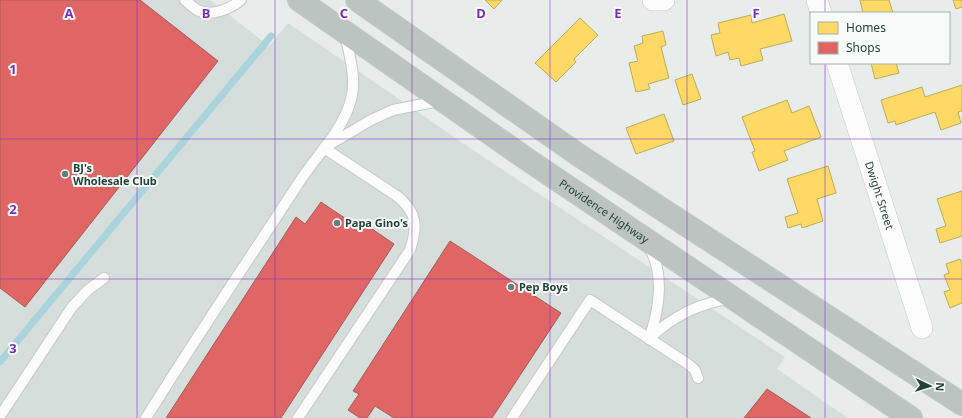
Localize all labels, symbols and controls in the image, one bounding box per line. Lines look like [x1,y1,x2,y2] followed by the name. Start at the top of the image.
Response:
[65,4,74,22] text: A
[202,4,210,22] text: B
[340,4,348,22] text: C
[476,4,486,22] text: D
[614,4,622,22] text: E
[752,4,760,22] text: F
[810,12,950,64] legend
[846,19,886,36] text: Homes
[846,39,881,56] text: Shops
[9,60,17,78] text: 1
[862,159,898,231] street label: Dwight Street
[73,160,157,188] place label: BJ's Wholesale Club
[60,169,70,179] marker: BJ's Wholesale Club
[557,175,652,247] street label: Providence Highway
[9,200,17,218] text: 2
[345,215,409,230] place label: Papa Gino's
[332,218,342,228] marker: Papa Gino's
[519,279,568,294] place label: Pep Boys
[506,282,516,292] marker: Pep Boys
[9,339,17,357] text: 3
[910,366,950,406] north arrow
[933,382,948,392] text: N

